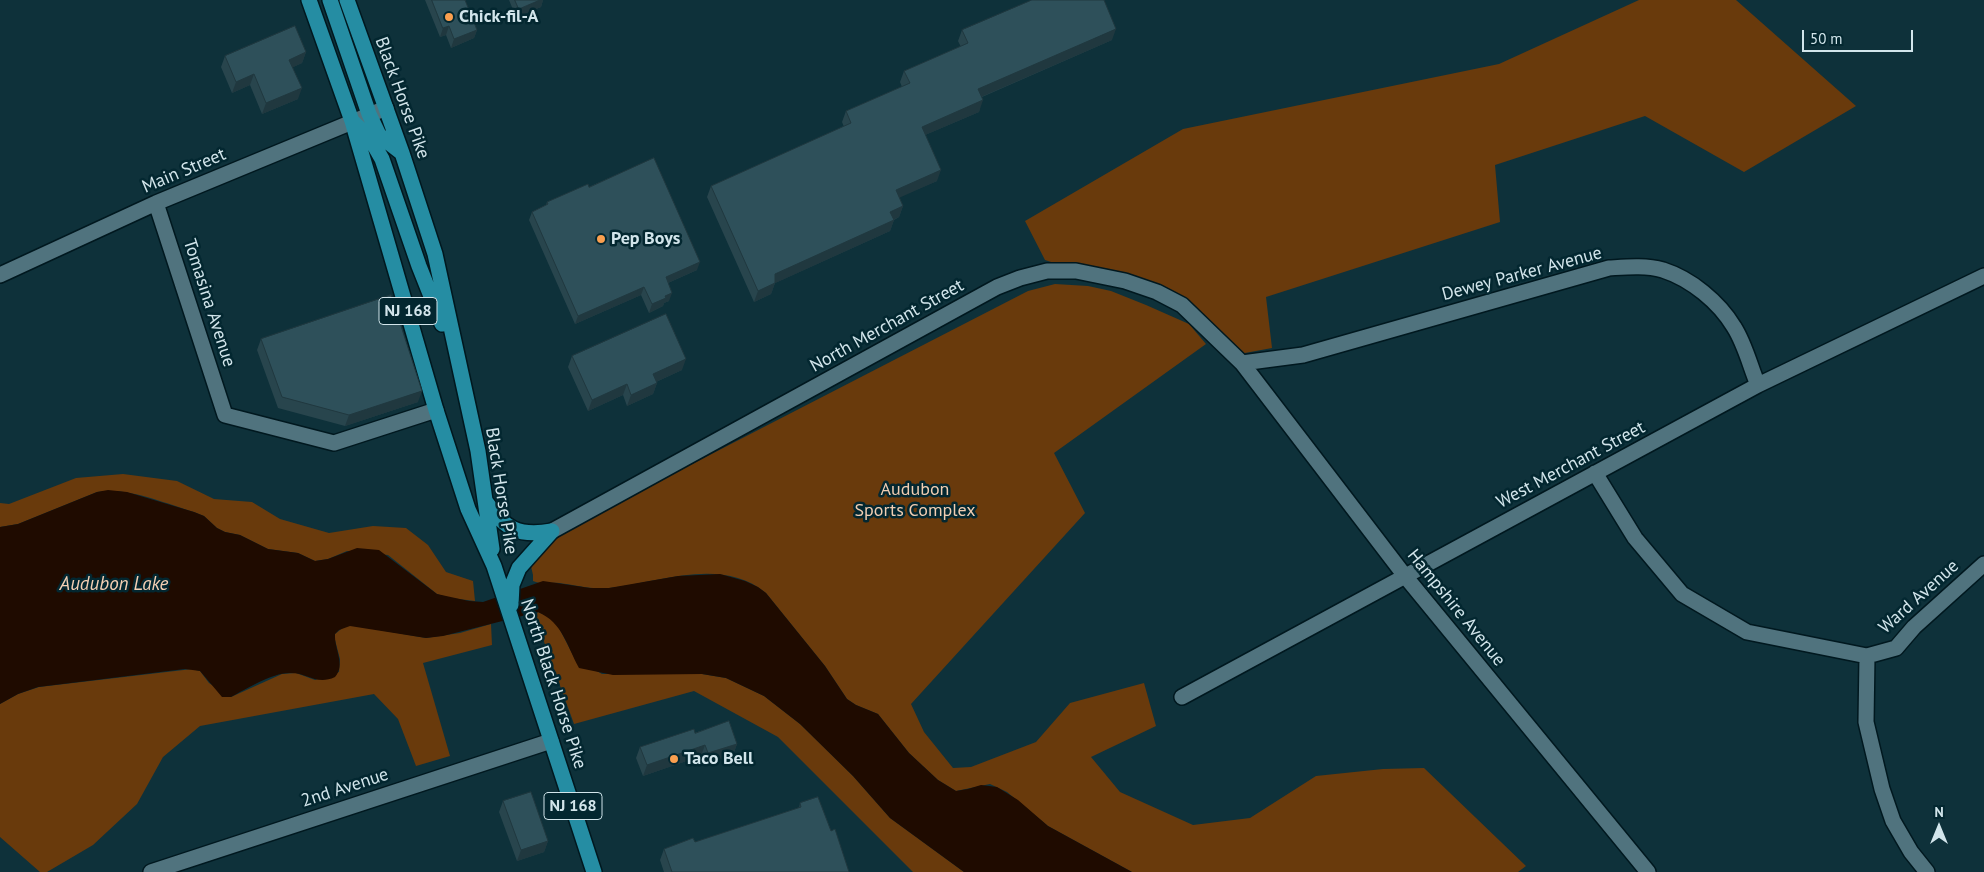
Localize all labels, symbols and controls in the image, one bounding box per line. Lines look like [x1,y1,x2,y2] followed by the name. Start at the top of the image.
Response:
[459,6,538,28] place label: Chick-fil-A
[443,11,455,23] marker: Chick-fil-A
[1804,20,1915,52] scale bar
[1810,29,1843,48] text: 50 m
[370,34,434,162] street label: Black Horse Pike
[139,144,229,198] street label: Main Street
[611,228,680,250] place label: Pep Boys
[595,233,607,245] marker: Pep Boys
[178,236,240,370] street label: Tomasina Avenue
[1440,242,1604,306] street label: Dewey Parker Avenue
[806,275,968,377] street label: North Merchant Street
[379,298,437,324] road number: NJ 168
[1493,417,1649,513] street label: West Merchant Street
[480,426,522,556] street label: Black Horse Pike
[855,479,975,522] park label: Audubon Sports Complex
[1402,545,1510,671] street label: Hampshire Avenue
[1875,556,1963,638] street label: Ward Avenue
[60,574,168,596] water label: Audubon Lake
[515,596,591,772] street label: North Black Horse Pike
[684,748,753,770] place label: Taco Bell
[668,753,680,765] marker: Taco Bell
[299,764,391,812] street label: 2nd Avenue
[544,792,602,819] road number: NJ 168
[1914,802,1964,852] north arrow
[1934,803,1944,821] text: N

